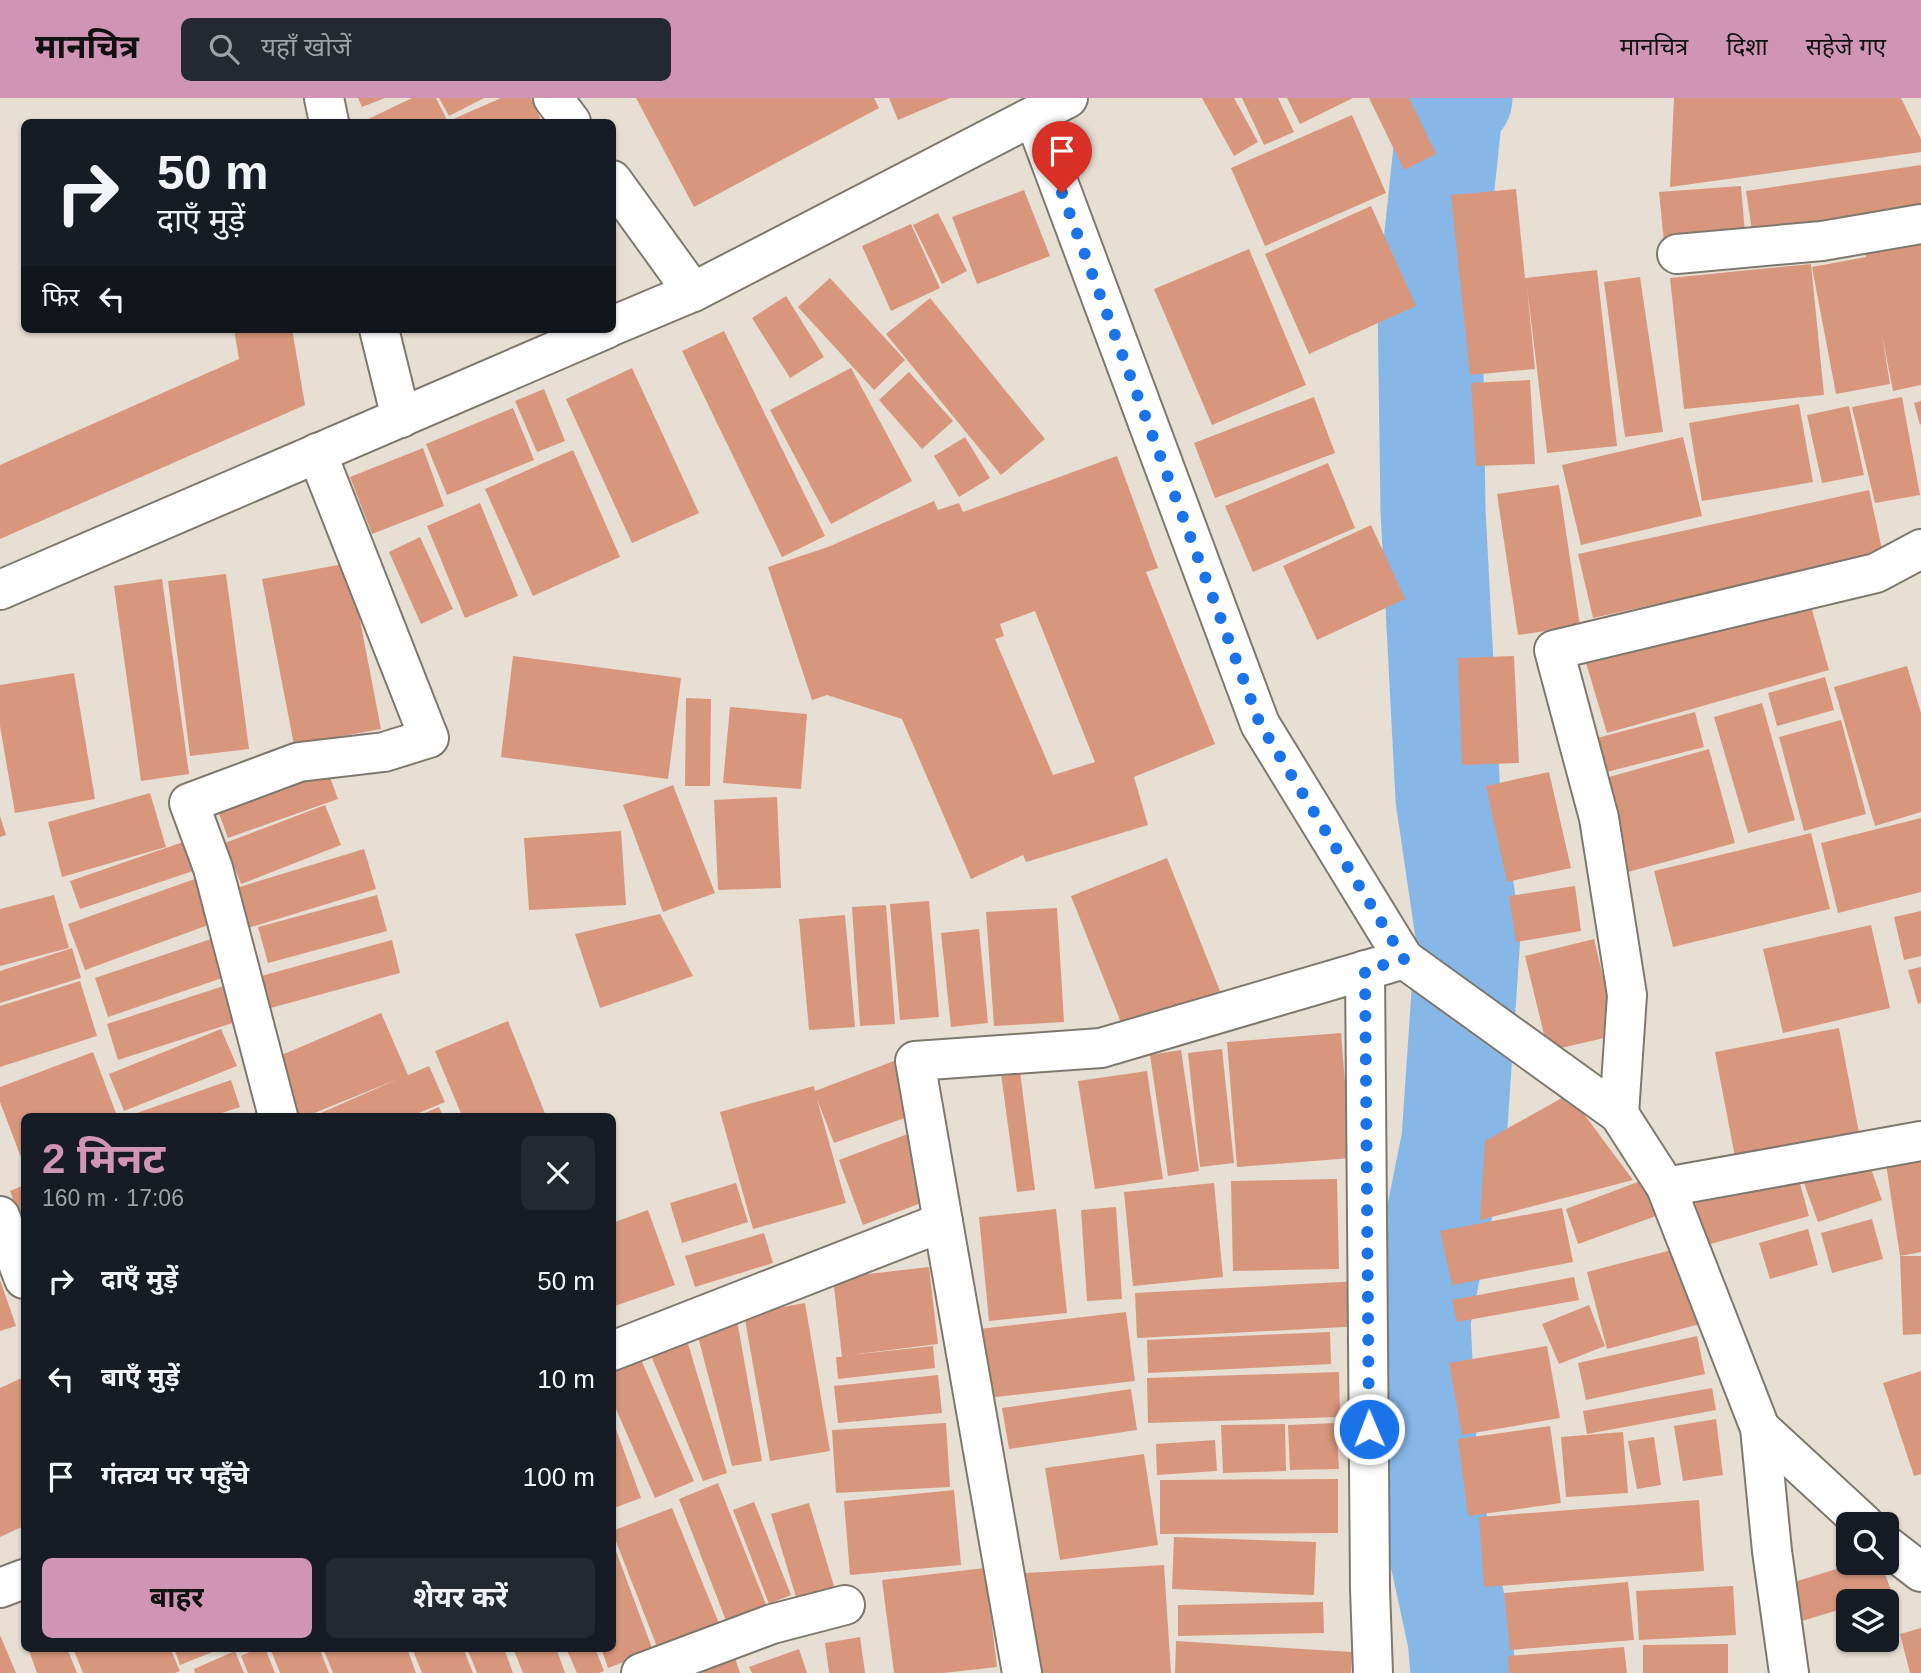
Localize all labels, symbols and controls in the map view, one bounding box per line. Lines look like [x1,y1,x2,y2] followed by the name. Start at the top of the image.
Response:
[181,18,671,81] search box
[35,28,139,65] text: मानचित्र
[205,30,243,68] icon: search
[261,32,351,62] text: यहाँ खोजें
[1620,33,1688,60] text: मानचित्र
[1726,33,1768,60] text: दिशा
[1806,33,1886,60] text: सहेजे गए
[1032,121,1092,193] pin
[1043,132,1081,170] icon: arrive
[157,145,269,199] text: 50 m
[42,147,133,238] icon: right
[157,202,245,238] text: दाएँ मुड़ें
[93,280,131,318] icon: left
[42,282,79,312] text: फिर
[42,1135,165,1182] text: 2 मिनट
[521,1136,595,1210] button: close
[42,1185,184,1211] text: 160 m · 17:06
[42,1262,80,1300] icon: right
[101,1264,178,1294] text: दाएँ मुड़ें
[537,1266,595,1296] text: 50 m
[42,1360,80,1398] icon: left
[101,1362,180,1392] text: बाएँ मुड़ें
[537,1364,595,1394] text: 10 m
[1332,1392,1406,1466] position arrow
[42,1458,80,1496] icon: arrive
[101,1460,249,1490] text: गंतव्य पर पहुँचे
[523,1462,595,1492] text: 100 m
[1836,1512,1899,1652] map controls
[1836,1512,1899,1575] button: search
[42,1558,312,1638] button: बाहर
[326,1558,595,1638] button: शेयर करें
[1836,1589,1899,1652] button: layers

